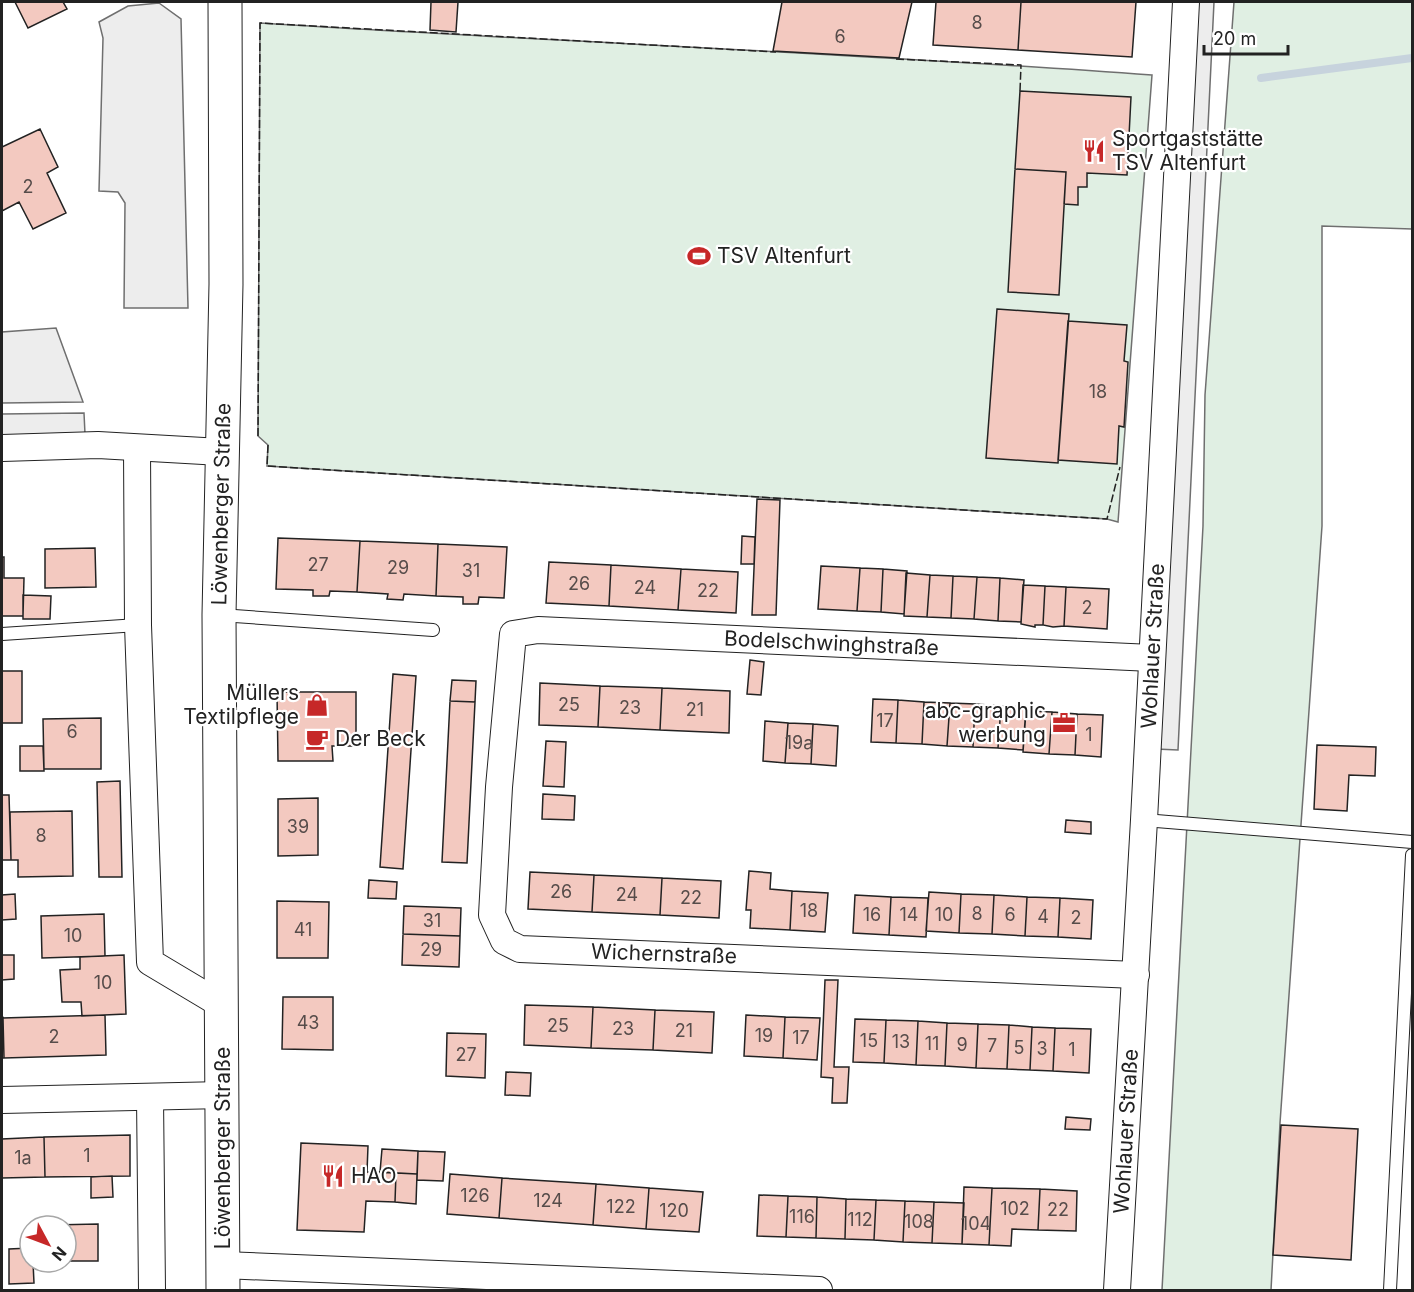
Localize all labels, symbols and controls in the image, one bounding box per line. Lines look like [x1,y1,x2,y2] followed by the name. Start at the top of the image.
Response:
[971,12,983,33] house number: 8
[1204,18,1288,56] scale bar
[834,26,846,47] house number: 6
[1213,28,1256,49] text: 20 m
[1112,126,1263,175] place label: Sportgaststätte TSV Altenfurt
[1081,138,1107,164] restaurant icon: Sportgaststätte TSV Altenfurt
[23,176,33,197] house number: 2
[686,243,712,269] sports icon: TSV Altenfurt
[717,243,851,268] place label: TSV Altenfurt
[1089,381,1107,402] house number: 18
[206,403,235,606] street label: Löwenberger Straße
[307,554,329,575] house number: 27
[387,557,409,578] house number: 29
[462,560,480,581] house number: 31
[1136,563,1169,729] street label: Wohlauer Straße
[568,573,590,594] house number: 26
[634,577,656,598] house number: 24
[697,580,719,601] house number: 22
[1082,597,1092,618] house number: 2
[724,626,939,660] street label: Bodelschwinghstraße
[183,680,299,729] place label: Müllers Textilpflege
[304,692,330,718] shop icon: Müllers Textilpflege
[558,694,580,715] house number: 25
[619,697,641,718] house number: 23
[925,698,1046,747] place label: abc-graphic werbung
[686,699,704,720] house number: 21
[876,710,894,731] house number: 17
[1051,710,1077,736] office icon: abc-graphic werbung
[66,721,78,742] house number: 6
[1085,724,1093,745] house number: 1
[304,726,330,752] cafe icon: Der Beck
[335,726,426,751] place label: Der Beck
[785,732,813,753] house number: 19a
[287,816,309,837] house number: 39
[35,825,47,846] house number: 8
[550,881,572,902] house number: 26
[616,884,638,905] house number: 24
[680,887,702,908] house number: 22
[800,900,818,921] house number: 18
[971,903,983,924] house number: 8
[863,904,881,925] house number: 16
[900,904,918,925] house number: 14
[935,904,953,925] house number: 10
[1004,904,1016,925] house number: 6
[1037,906,1049,927] house number: 4
[1071,907,1081,928] house number: 2
[423,910,441,931] house number: 31
[294,919,312,940] house number: 41
[64,925,82,946] house number: 10
[591,938,737,969] street label: Wichernstraße
[420,939,442,960] house number: 29
[94,972,112,993] house number: 10
[297,1012,319,1033] house number: 43
[547,1015,569,1036] house number: 25
[612,1018,634,1039] house number: 23
[675,1020,693,1041] house number: 21
[755,1025,773,1046] house number: 19
[49,1026,59,1047] house number: 2
[792,1027,810,1048] house number: 17
[860,1030,878,1051] house number: 15
[892,1031,910,1052] house number: 13
[925,1033,939,1054] house number: 11
[956,1034,968,1055] house number: 9
[987,1035,997,1056] house number: 7
[1014,1037,1024,1058] house number: 5
[1036,1038,1048,1059] house number: 3
[1068,1039,1076,1060] house number: 1
[455,1044,477,1065] house number: 27
[210,1047,235,1249] street label: Löwenberger Straße
[1108,1048,1143,1214] street label: Wohlauer Straße
[83,1145,91,1166] house number: 1
[14,1147,32,1168] house number: 1a
[320,1163,346,1189] restaurant icon: HAO
[351,1163,396,1188] place label: HAO
[460,1185,490,1206] house number: 126
[533,1190,563,1211] house number: 124
[606,1196,636,1217] house number: 122
[1000,1198,1030,1219] house number: 102
[1047,1199,1069,1220] house number: 22
[659,1200,689,1221] house number: 120
[789,1206,815,1227] house number: 116
[847,1209,873,1230] house number: 112
[904,1211,934,1232] house number: 108
[961,1213,991,1234] house number: 104
[18,1214,78,1274] north arrow
[48,1243,71,1265] text: N

